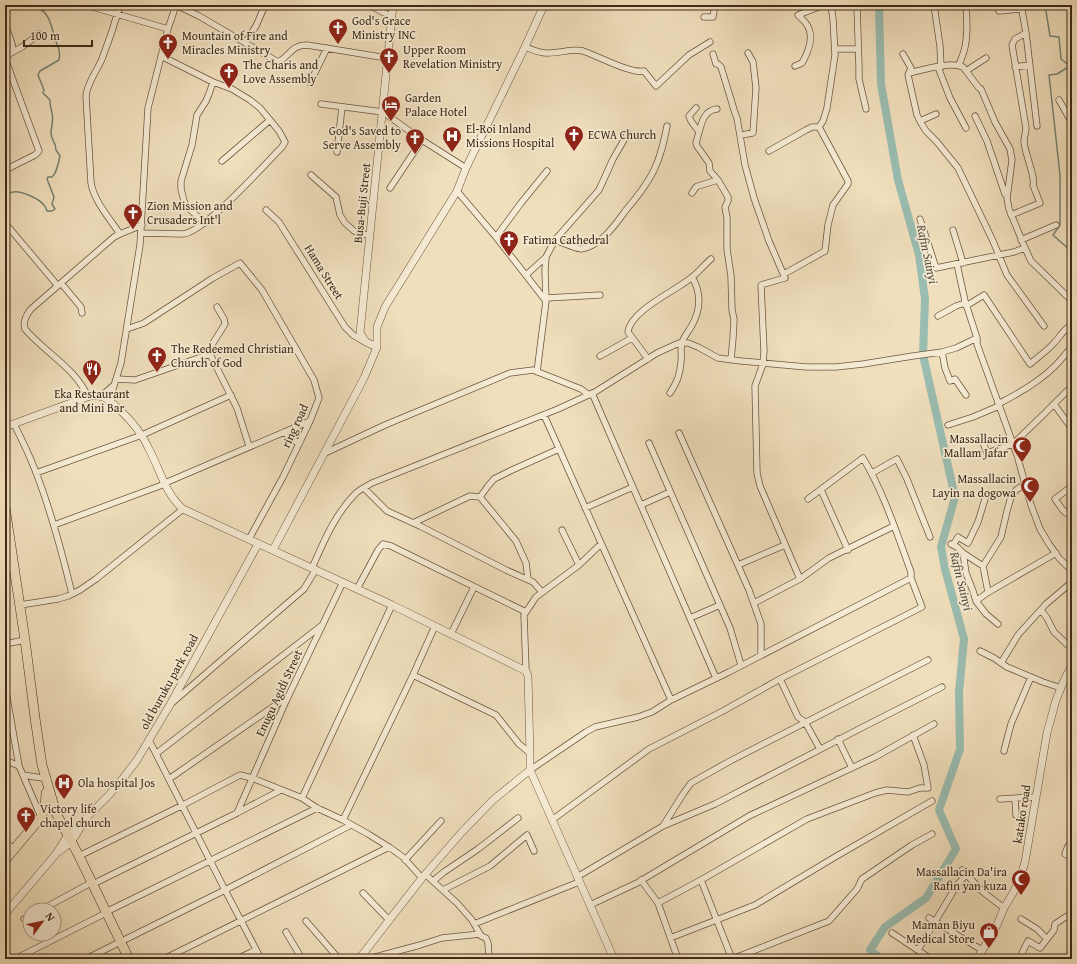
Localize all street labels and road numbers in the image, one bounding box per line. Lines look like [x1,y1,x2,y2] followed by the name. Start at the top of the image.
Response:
[349,161,374,244] street label: Busa-Buji Street
[301,241,348,303] street label: Hama Street
[277,401,312,451] street label: ring road
[135,630,202,733] street label: old buruku park road
[251,646,306,739] street label: Enugu Agidi Street
[1008,783,1035,845] street label: katako road

